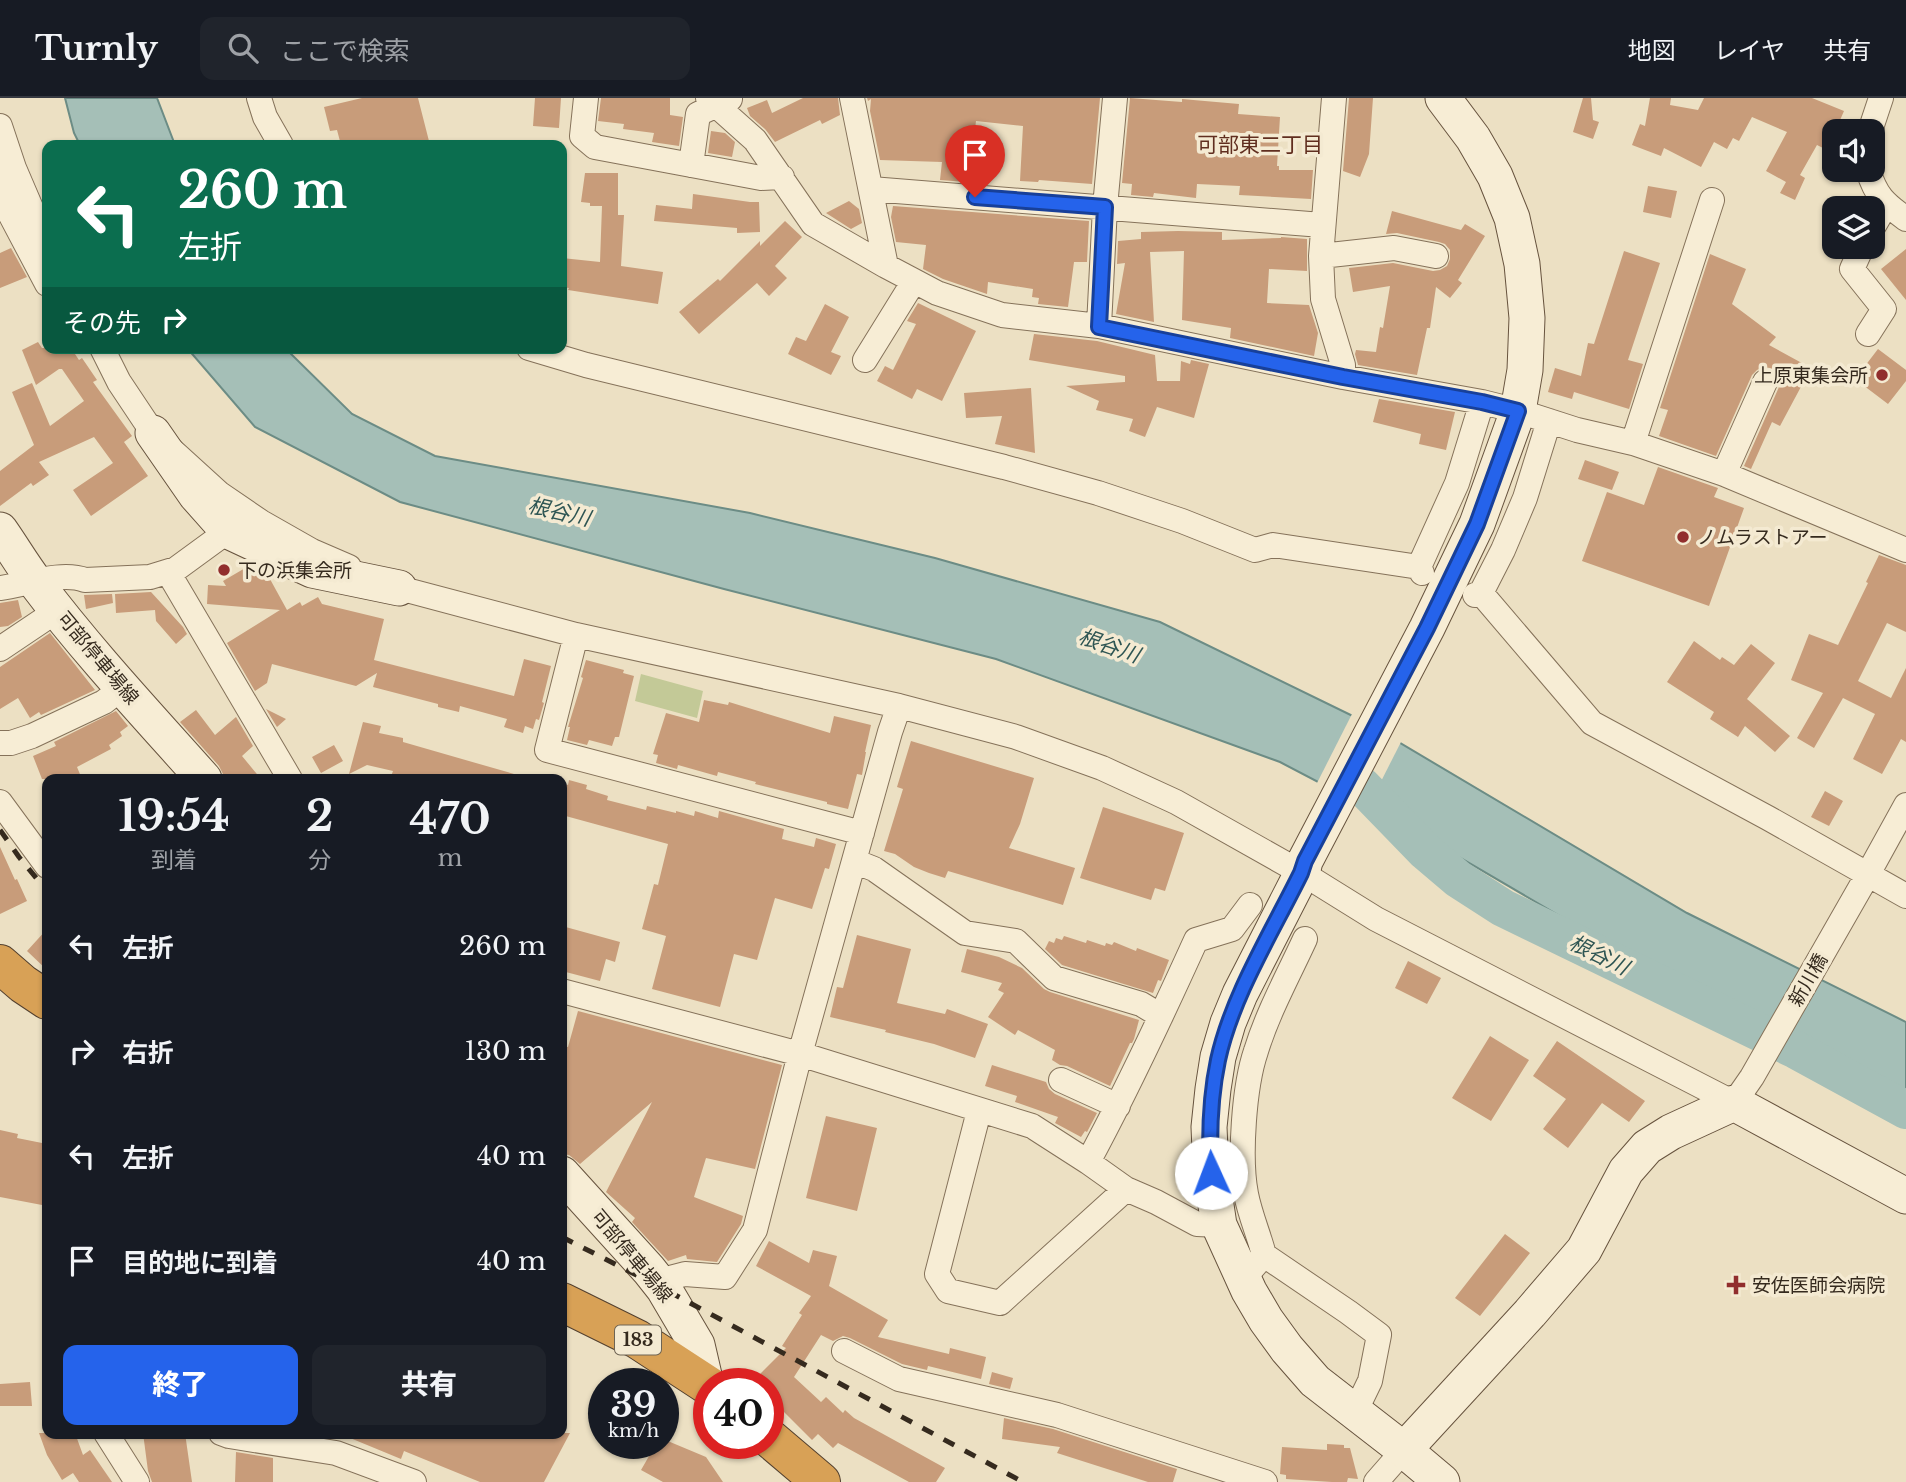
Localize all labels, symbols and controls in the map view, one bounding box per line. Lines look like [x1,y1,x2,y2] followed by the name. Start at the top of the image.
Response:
[200,17,690,80] search box
[35,28,158,69] text: Turnly
[224,29,262,67] icon: search
[280,35,410,67] text: ここで検索
[1628,36,1676,65] text: 地図
[1714,36,1785,65] text: レイヤ
[1823,36,1871,65] text: 共有
[1822,119,1885,259] map controls
[1822,119,1885,182] button: sound
[945,125,1005,197] pin
[1197,132,1323,158] district label: 可部東二丁目
[956,136,994,174] icon: arrive
[178,160,347,221] text: 260 m
[63,168,154,259] icon: left
[1822,196,1885,259] button: layers
[178,227,242,267] text: 左折
[155,301,193,339] icon: right
[63,307,141,339] text: その先
[1754,364,1868,387] place label: 上原東集会所
[1874,367,1890,383] marker: 上原東集会所
[525,492,595,532] water label: 根谷川
[1697,526,1828,549] place label: ノムラストアー
[1675,529,1691,545] marker: ノムラストアー
[238,559,352,582] place label: 下の浜集会所
[216,562,232,578] marker: 下の浜集会所
[53,607,143,709] street label: 可部停車場線
[1075,623,1145,669] water label: 根谷川
[118,790,230,842] text: 19:54
[306,790,333,842] text: 2
[409,793,491,845] text: 470
[438,844,462,872] text: m
[151,846,197,874] text: 到着
[308,846,331,874] text: 分
[63,927,101,965] icon: left
[459,930,546,962] text: 260 m
[1565,930,1635,981] water label: 根谷川
[122,932,174,964] text: 左折
[1784,950,1832,1010] street label: 新川橋
[63,1032,101,1070] icon: right
[464,1035,546,1067] text: 130 m
[122,1037,174,1069] text: 右折
[1174,1136,1248,1210] position arrow
[63,1137,101,1175] icon: left
[477,1140,546,1172] text: 40 m
[122,1142,174,1174] text: 左折
[587,1205,677,1307] street label: 可部停車場線
[63,1242,101,1280] icon: arrive
[477,1245,546,1277] text: 40 m
[122,1247,278,1279] text: 目的地に到着
[1752,1274,1885,1297] place label: 安佐医師会病院
[1726,1275,1746,1295] marker: 安佐医師会病院
[615,1325,661,1354] road number: 183
[63,1345,298,1425] button: 終了
[312,1345,546,1425] button: 共有
[693,1368,784,1459] speed limit sign: 40
[611,1383,656,1426] text: 39
[608,1420,659,1442] text: km/h

